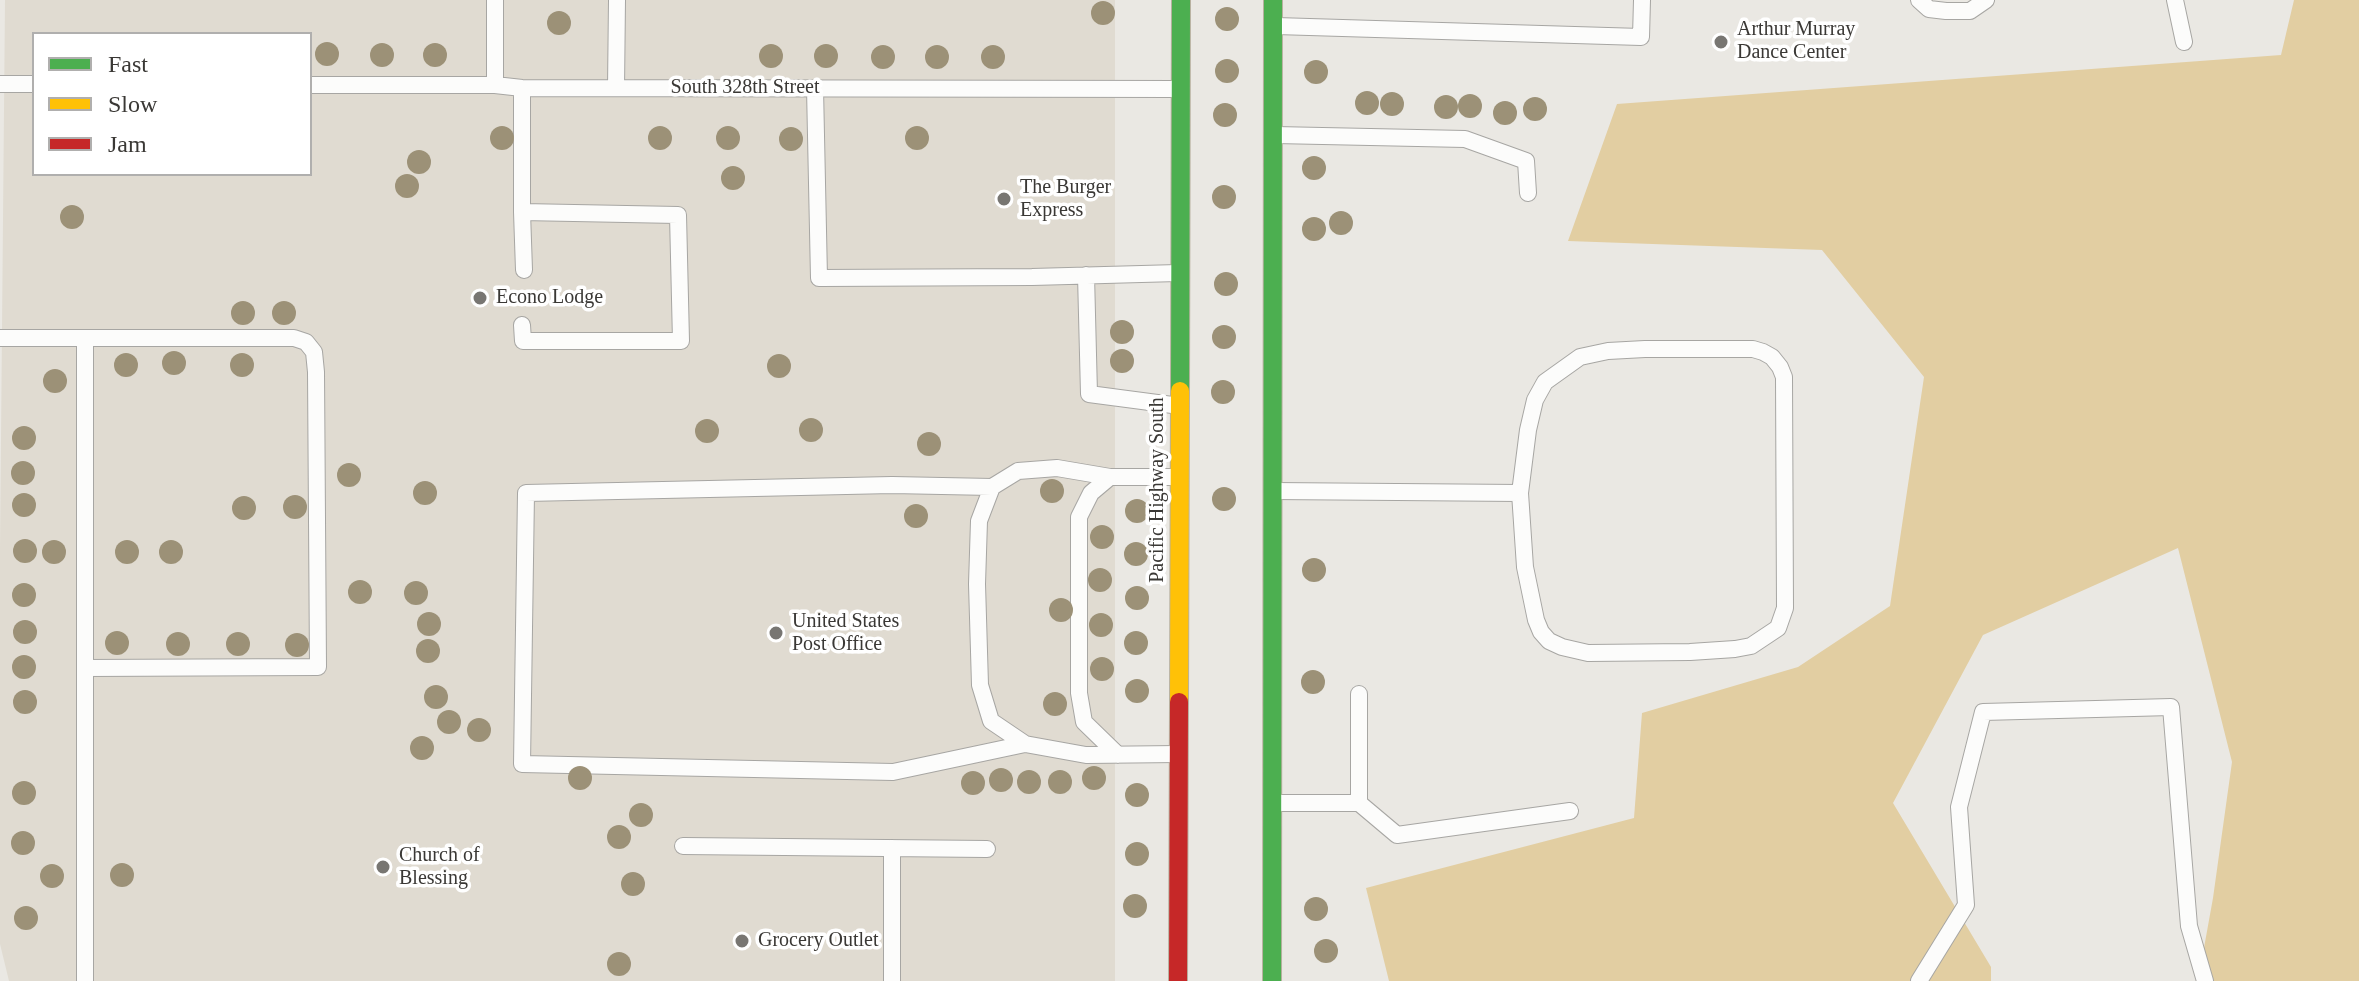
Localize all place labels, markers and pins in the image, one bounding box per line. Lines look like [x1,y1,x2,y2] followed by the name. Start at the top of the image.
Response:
[1737,18,1855,65] place label: Arthur Murray Dance Center
[1712,33,1730,51] marker: Arthur Murray Dance Center
[1020,176,1111,223] place label: The Burger Express
[995,190,1013,208] marker: The Burger Express
[496,286,603,310] place label: Econo Lodge
[471,289,489,307] marker: Econo Lodge
[792,610,899,657] place label: United States Post Office
[767,624,785,642] marker: United States Post Office
[399,844,480,891] place label: Church of Blessing
[374,858,392,876] marker: Church of Blessing
[758,929,879,953] place label: Grocery Outlet
[733,932,751,950] marker: Grocery Outlet

